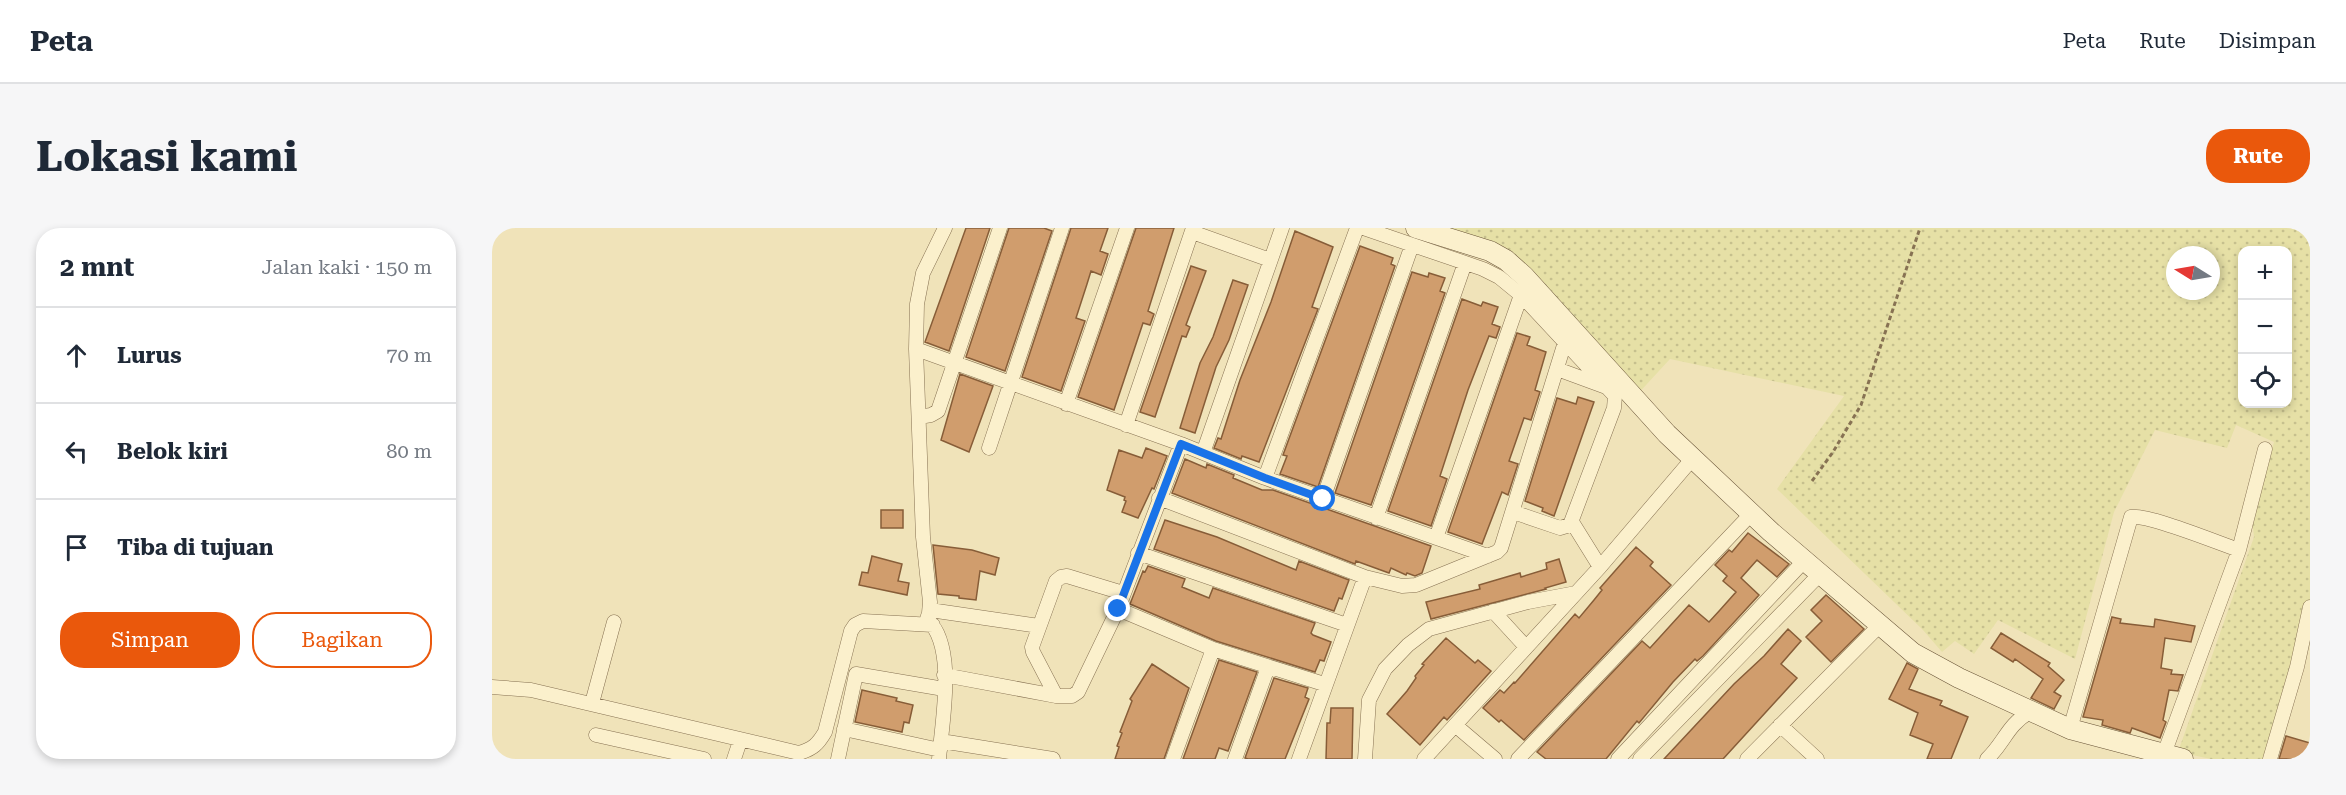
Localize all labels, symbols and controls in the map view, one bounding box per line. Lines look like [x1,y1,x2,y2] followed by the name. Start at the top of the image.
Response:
[30,25,93,58] text: Peta
[2063,29,2106,53] text: Peta
[2139,29,2186,53] text: Rute
[2219,29,2316,53] text: Disimpan
[2206,129,2310,183] button: Rute
[36,132,297,181] text: Lokasi kami
[2166,246,2220,300] north arrow
[2238,246,2292,408] map controls
[2238,246,2292,300] button: +
[60,252,134,282] text: 2 mnt
[261,255,432,279] text: Jalan kaki · 150 m
[2238,300,2292,354] button: −
[60,339,93,372] icon: ahead
[117,343,182,368] text: Lurus
[386,343,432,367] text: 70 m
[2238,354,2292,408] button: locate
[60,435,93,468] icon: left
[117,439,228,464] text: Belok kiri
[386,439,432,463] text: 80 m
[1309,485,1335,511] route start
[60,531,93,564] icon: arrive
[117,535,273,560] text: Tiba di tujuan
[1104,595,1130,621] route end
[60,612,240,668] button: Simpan
[252,612,432,668] button: Bagikan

